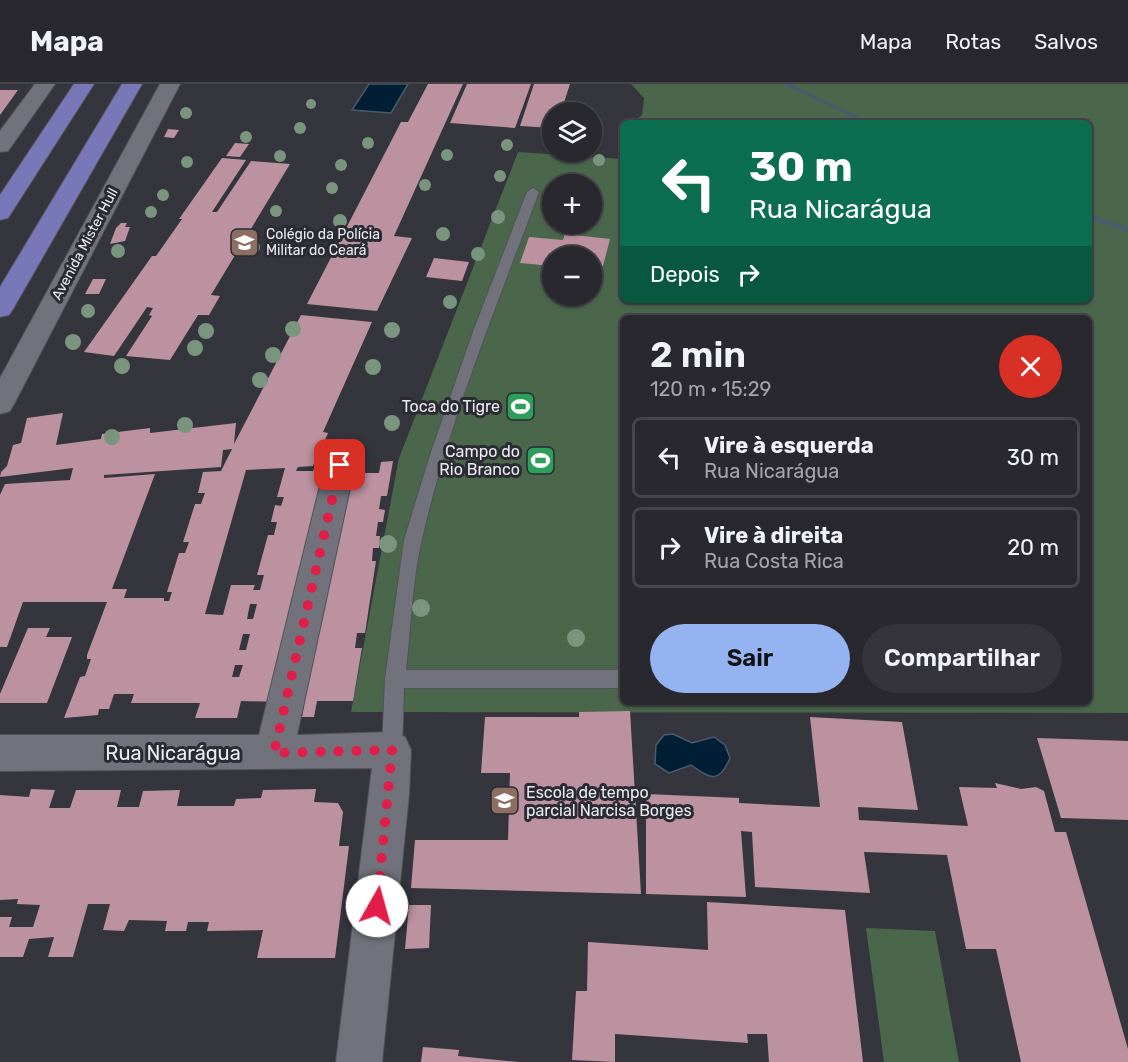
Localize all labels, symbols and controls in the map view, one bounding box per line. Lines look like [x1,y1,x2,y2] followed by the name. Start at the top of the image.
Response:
[30,25,104,58] text: Mapa
[860,29,912,54] text: Mapa
[945,29,1001,54] text: Rotas
[1034,29,1098,54] text: Salvos
[542,102,602,306] map controls
[542,102,602,162] button: layers
[749,142,853,192] text: 30 m
[650,144,728,222] icon: left
[542,174,602,234] button: +
[48,185,122,303] street label: Avenida Mister Hull
[749,193,932,225] text: Rua Nicarágua
[229,226,261,258] school or university icon: Colégio da Polícia Militar do Ceará
[266,226,380,259] place label: Colégio da Polícia Militar do Ceará
[542,246,602,306] button: −
[732,258,765,291] icon: right
[650,261,720,288] text: Depois
[650,333,746,376] text: 2 min
[999,335,1062,398] button: close
[650,377,771,401] text: 120 m · 15:29
[505,390,537,422] sports icon: Toca do Tigre
[402,397,500,416] place label: Toca do Tigre
[704,432,874,459] text: Vire à esquerda
[314,439,365,490] pin
[653,441,686,474] icon: left
[439,442,520,479] place label: Campo do Rio Branco
[525,444,557,476] sports icon: Campo do Rio Branco
[1007,444,1059,471] text: 30 m
[323,448,356,481] icon: arrive
[704,459,839,483] text: Rua Nicarágua
[704,522,843,549] text: Vire à direita
[653,531,686,564] icon: right
[1007,534,1059,561] text: 20 m
[704,549,844,573] text: Rua Costa Rica
[650,624,850,693] button: Sair
[862,624,1062,693] button: Compartilhar
[105,741,241,765] street label: Rua Nicarágua
[526,783,692,820] place label: Escola de tempo parcial Narcisa Borges
[489,785,521,817] school or university icon: Escola de tempo parcial Narcisa Borges
[345,874,409,938] position arrow

